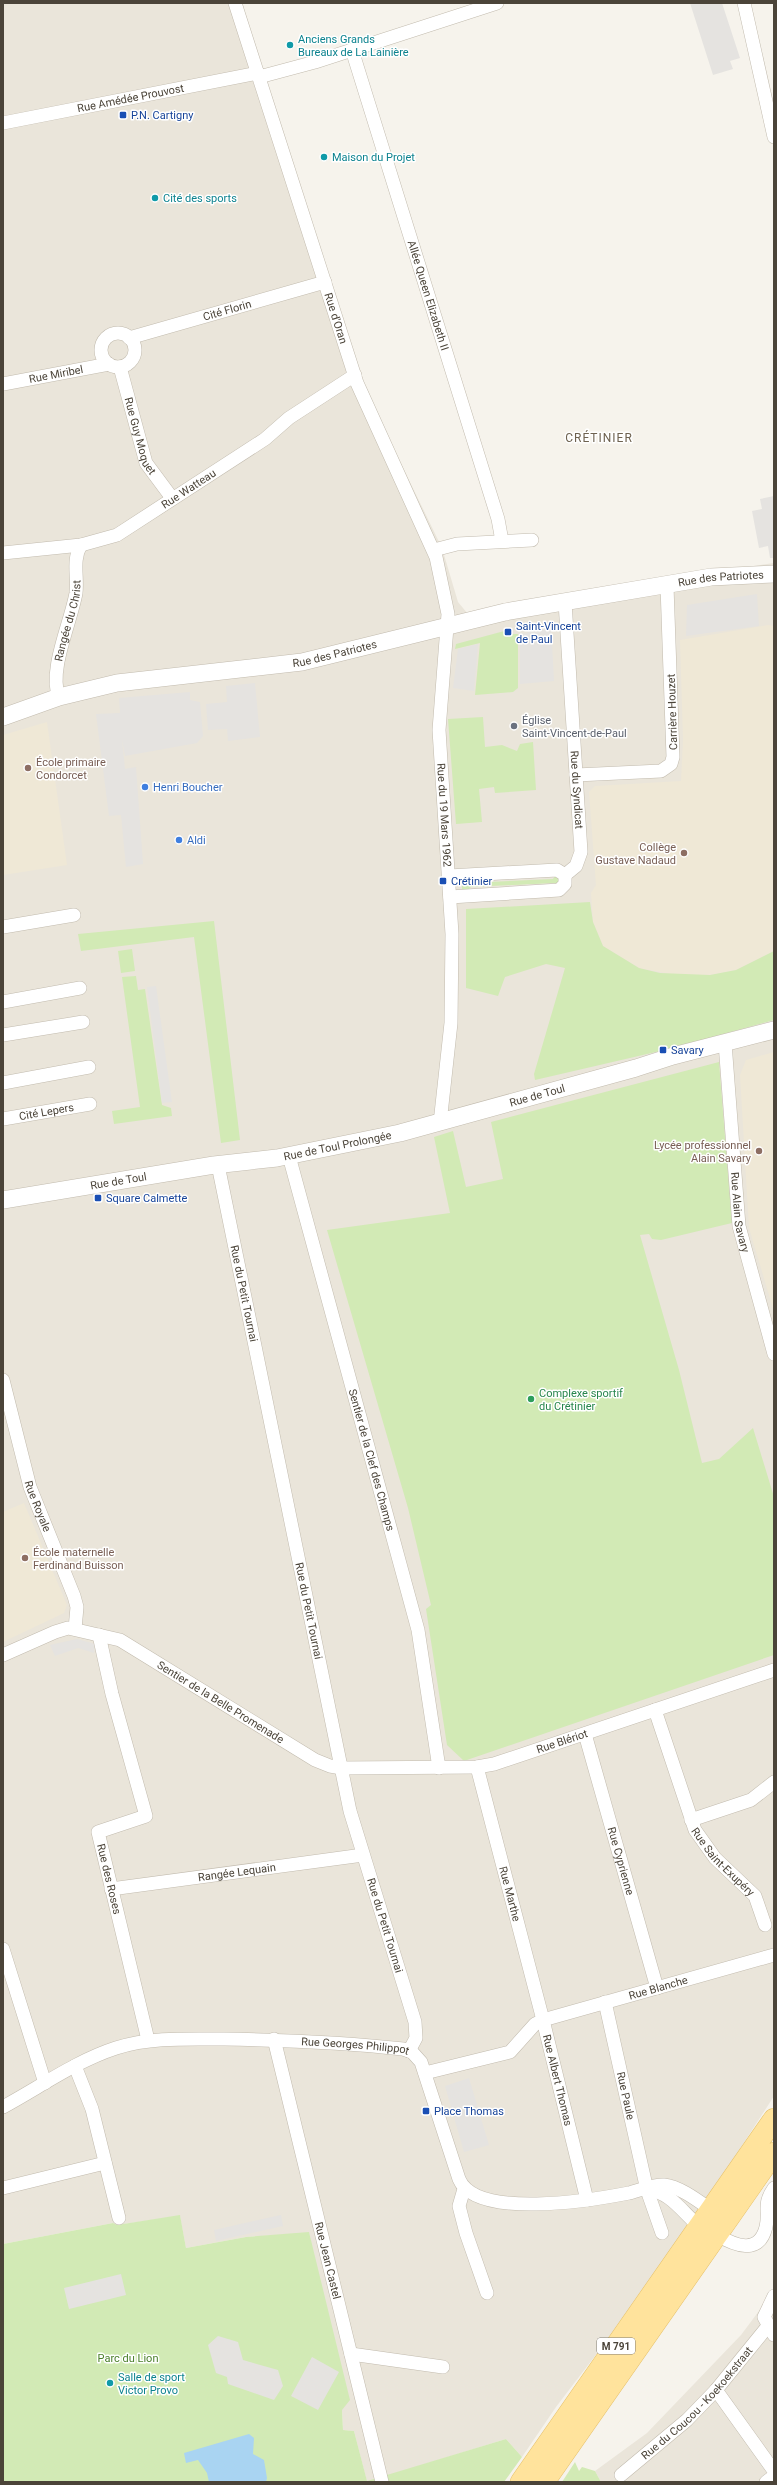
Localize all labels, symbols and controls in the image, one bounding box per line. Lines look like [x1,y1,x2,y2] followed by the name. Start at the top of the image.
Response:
[298,33,409,59] place label: Anciens Grands Bureaux de La Lainière
[285,40,295,50] marker: Anciens Grands Bureaux de La Lainière
[76,82,186,115] street label: Rue Amédée Prouvost
[131,109,194,122] place label: P.N. Cartigny
[118,110,128,120] marker: P.N. Cartigny
[332,151,415,164] place label: Maison du Projet
[319,152,329,162] marker: Maison du Projet
[163,192,237,205] place label: Cité des sports
[150,193,160,203] marker: Cité des sports
[405,239,451,352] street label: Allée Queen Elizabeth II
[321,291,350,345] street label: Rue d'Oran
[202,297,253,324] street label: Cité Florin
[28,363,84,386] street label: Rue Miribel
[122,396,159,478] street label: Rue Guy Moquet
[565,430,633,445] district label: CRÉTINIER
[159,467,218,511] street label: Rue Watteau
[677,568,764,590] street label: Rue des Patriotes
[52,579,83,663] street label: Rangée du Christ
[516,620,581,646] place label: Saint-Vincent de Paul
[503,627,513,637] marker: Saint-Vincent de Paul
[292,638,379,670] street label: Rue des Patriotes
[665,673,680,750] street label: Carrière Houzet
[522,714,627,740] place label: Église Saint-Vincent-de-Paul
[509,721,519,731] marker: Église Saint-Vincent-de-Paul
[568,750,586,830] street label: Rue du Syndicat
[36,756,106,782] place label: École primaire Condorcet
[23,763,33,773] marker: École primaire Condorcet
[434,763,454,867] street label: Rue du 19 Mars 1962
[153,781,223,794] place label: Henri Boucher
[140,782,150,792] marker: Henri Boucher
[187,834,206,847] place label: Aldi
[174,835,184,845] marker: Aldi
[595,841,676,867] place label: Collège Gustave Nadaud
[679,848,689,858] marker: Collège Gustave Nadaud
[451,875,492,888] place label: Crétinier
[438,876,448,886] marker: Crétinier
[671,1044,704,1057] place label: Savary
[658,1045,668,1055] marker: Savary
[508,1082,566,1110] street label: Rue de Toul
[18,1101,75,1123] street label: Cité Lepers
[283,1129,393,1163] street label: Rue de Toul Prolongée
[654,1139,752,1165] place label: Lycée professionnel Alain Savary
[754,1146,764,1156] marker: Lycée professionnel Alain Savary
[89,1170,148,1192] street label: Rue de Toul
[728,1171,752,1255] street label: Rue Alain Savary
[106,1192,188,1205] place label: Square Calmette
[93,1193,103,1203] marker: Square Calmette
[228,1244,260,1343] street label: Rue du Petit Tournai
[539,1387,623,1413] place label: Complexe sportif du Crétinier
[346,1388,397,1533] street label: Sentier de la Clef des Champs
[526,1394,536,1404] marker: Complexe sportif du Crétinier
[22,1479,53,1534] street label: Rue Royale
[33,1546,124,1572] place label: École maternelle Ferdinand Buisson
[20,1553,30,1563] marker: École maternelle Ferdinand Buisson
[292,1561,325,1660] street label: Rue du Petit Tournai
[155,1658,286,1746] street label: Sentier de la Belle Promenade
[535,1727,590,1756] street label: Rue Blériot
[688,1825,758,1900] street label: Rue Saint-Exupéry
[605,1826,636,1897] street label: Rue Cyprienne
[94,1842,124,1916] street label: Rue des Roses
[197,1861,277,1884] street label: Rangée Lequain
[496,1865,523,1923] street label: Rue Marthe
[364,1877,405,1974] street label: Rue du Petit Tournai
[627,1974,689,2003] street label: Rue Blanche
[540,2033,575,2128] street label: Rue Albert Thomas
[301,2035,411,2058] street label: Rue Georges Philippot
[614,2071,637,2121] street label: Rue Paule
[434,2105,504,2118] place label: Place Thomas
[421,2106,431,2116] marker: Place Thomas
[312,2221,343,2301] street label: Rue Jean Castel
[597,2338,635,2354] road number: M 791
[639,2344,756,2462] street label: Rue du Coucou - Koekoekstraat
[98,2352,158,2365] park label: Parc du Lion
[118,2371,185,2397] place label: Salle de sport Victor Provo
[105,2378,115,2388] marker: Salle de sport Victor Provo

